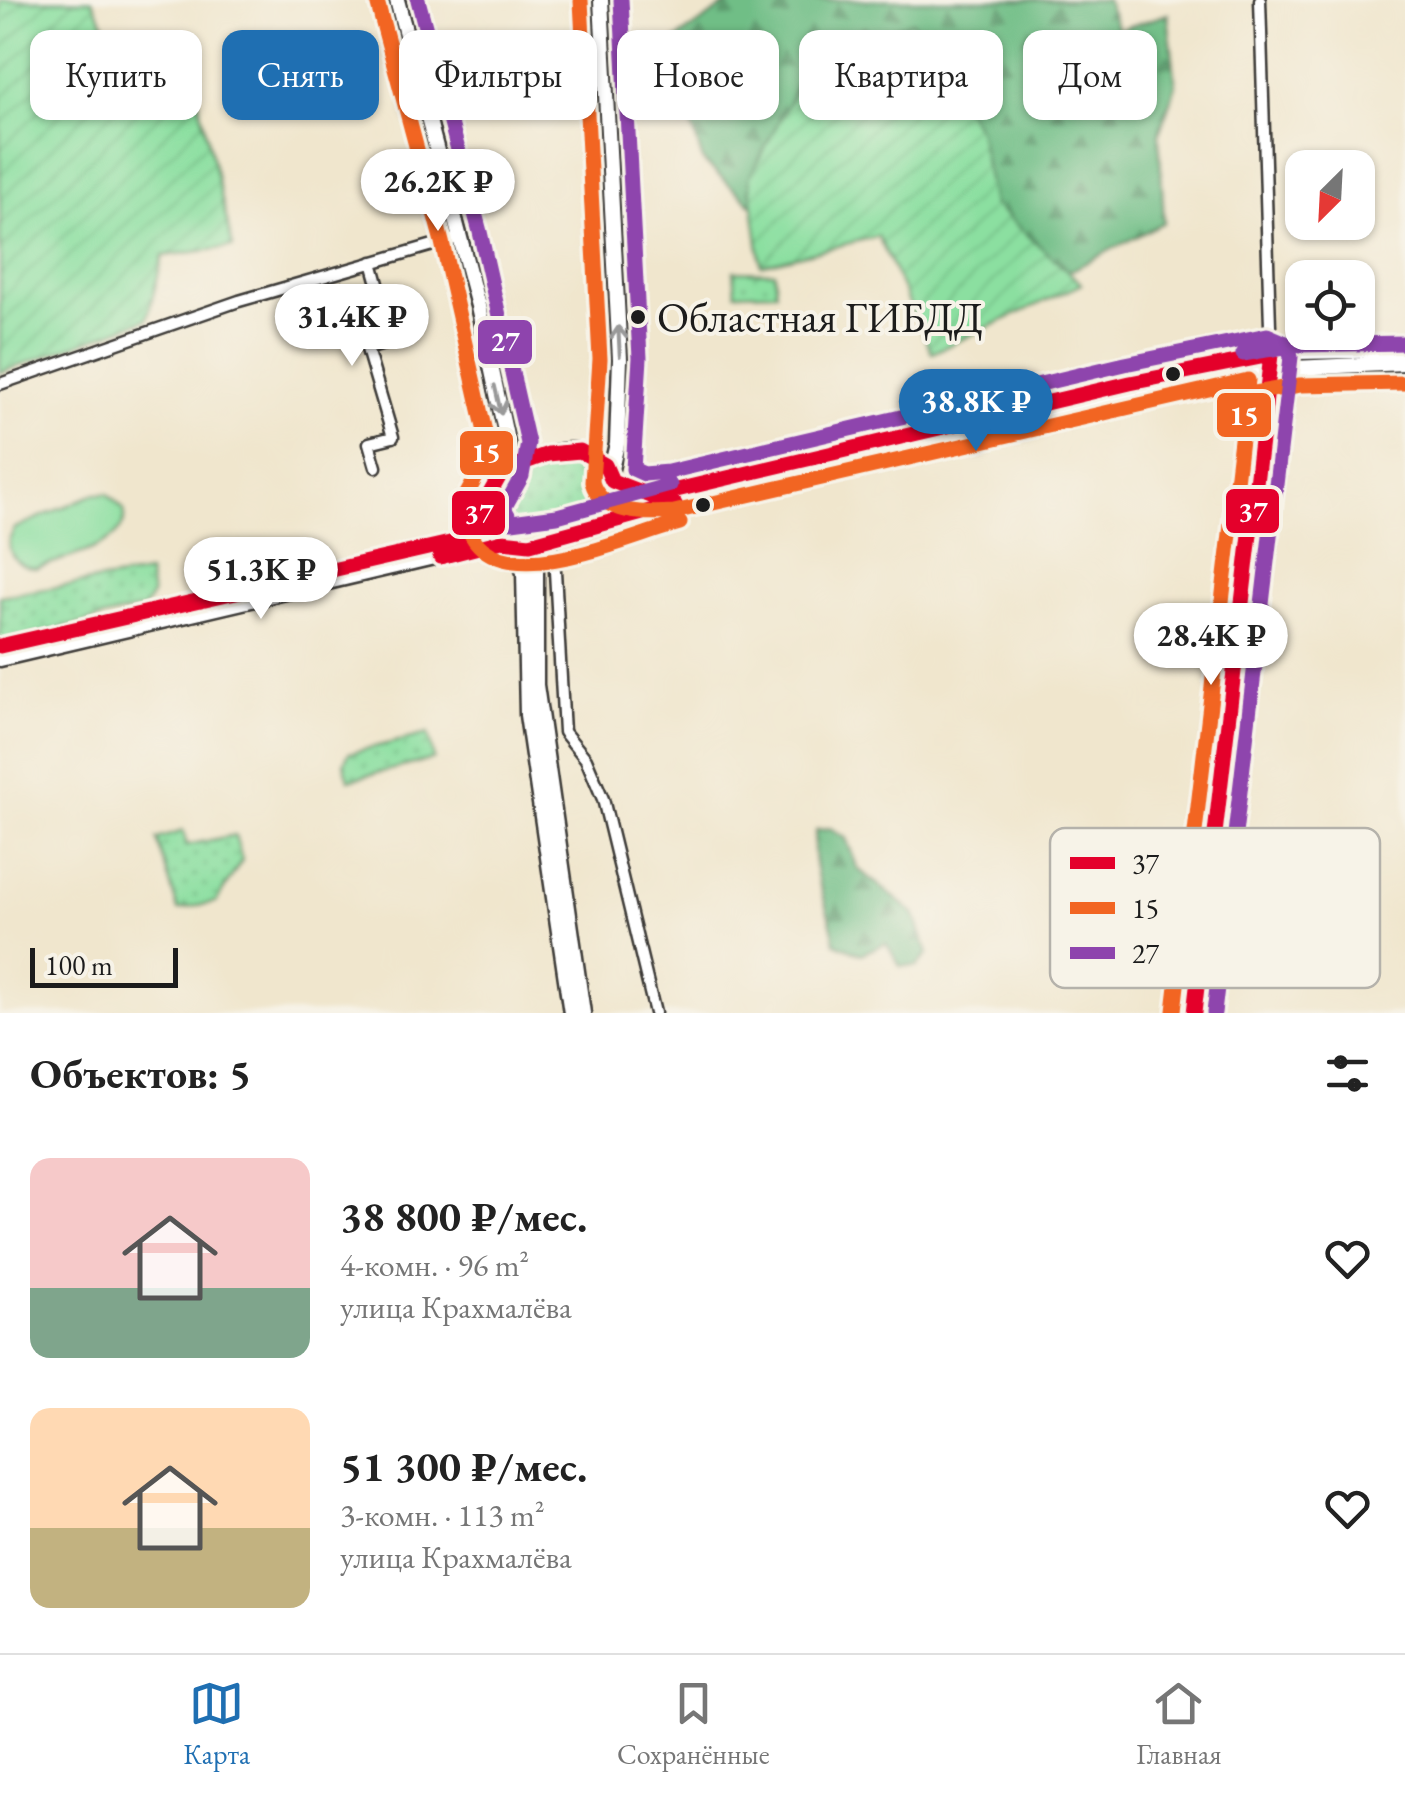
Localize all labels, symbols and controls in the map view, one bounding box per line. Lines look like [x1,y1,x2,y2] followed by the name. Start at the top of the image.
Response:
[30,30,202,120] chip: Купить
[222,30,379,120] chip: Снять
[399,30,597,120] chip: Фильтры
[617,30,779,120] chip: Новое
[799,30,1003,120] chip: Квартира
[1023,30,1157,120] chip: Дом
[346,149,530,234] pin: 26.2K ₽
[1285,150,1375,240] north arrow
[1285,150,1375,350] map controls
[383,160,493,202] text: 26.2K ₽
[1285,260,1375,350] button: locate
[260,284,444,369] pin: 31.4K ₽
[657,290,983,345] place label: Областная ГИБДД
[297,295,407,337] text: 31.4K ₽
[628,307,648,327] marker: Областная ГИБДД
[476,318,534,366] line badge: 27
[490,323,520,359] text: 27
[610,326,629,358] one-way arrow
[1163,364,1183,384] unlabelled marker
[884,369,1068,454] pin: 38.8K ₽
[921,380,1031,422] text: 38.8K ₽
[490,383,508,415] one-way arrow
[1215,391,1273,439] line badge: 15
[1229,397,1259,433] text: 15
[458,429,515,477] line badge: 15
[471,434,501,470] text: 15
[1224,487,1281,535] line badge: 37
[450,489,507,537] line badge: 37
[1238,493,1268,529] text: 37
[464,495,494,531] text: 37
[693,495,713,515] unlabelled marker
[169,537,353,622] pin: 51.3K ₽
[206,548,316,590] text: 51.3K ₽
[1119,603,1303,688] pin: 28.4K ₽
[1156,614,1266,656] text: 28.4K ₽
[1050,828,1380,988] legend
[1132,845,1159,881] text: 37
[1132,890,1159,926] text: 15
[1132,935,1159,971] text: 27
[30,943,178,988] scale bar
[45,947,113,983] text: 100 m
[30,1046,251,1101] text: Объектов: 5
[1320,1046,1375,1101] icon: filters
[340,1189,587,1244] text: 38 800 ₽/мес.
[110,1198,230,1318] icon: home
[1320,1231,1375,1286] icon: heart
[340,1244,529,1286] text: 4-комн. · 96 m²
[340,1286,572,1328] text: улица Крахмалёва
[340,1439,587,1494] text: 51 300 ₽/мес.
[110,1448,230,1568] icon: home
[1320,1481,1375,1536] icon: heart
[340,1494,545,1536] text: 3-комн. · 113 m²
[340,1536,572,1578] text: улица Крахмалёва
[183,1676,250,1772] tab: Карта
[617,1676,770,1772] tab: Сохранённые
[1136,1676,1222,1772] tab: Главная

